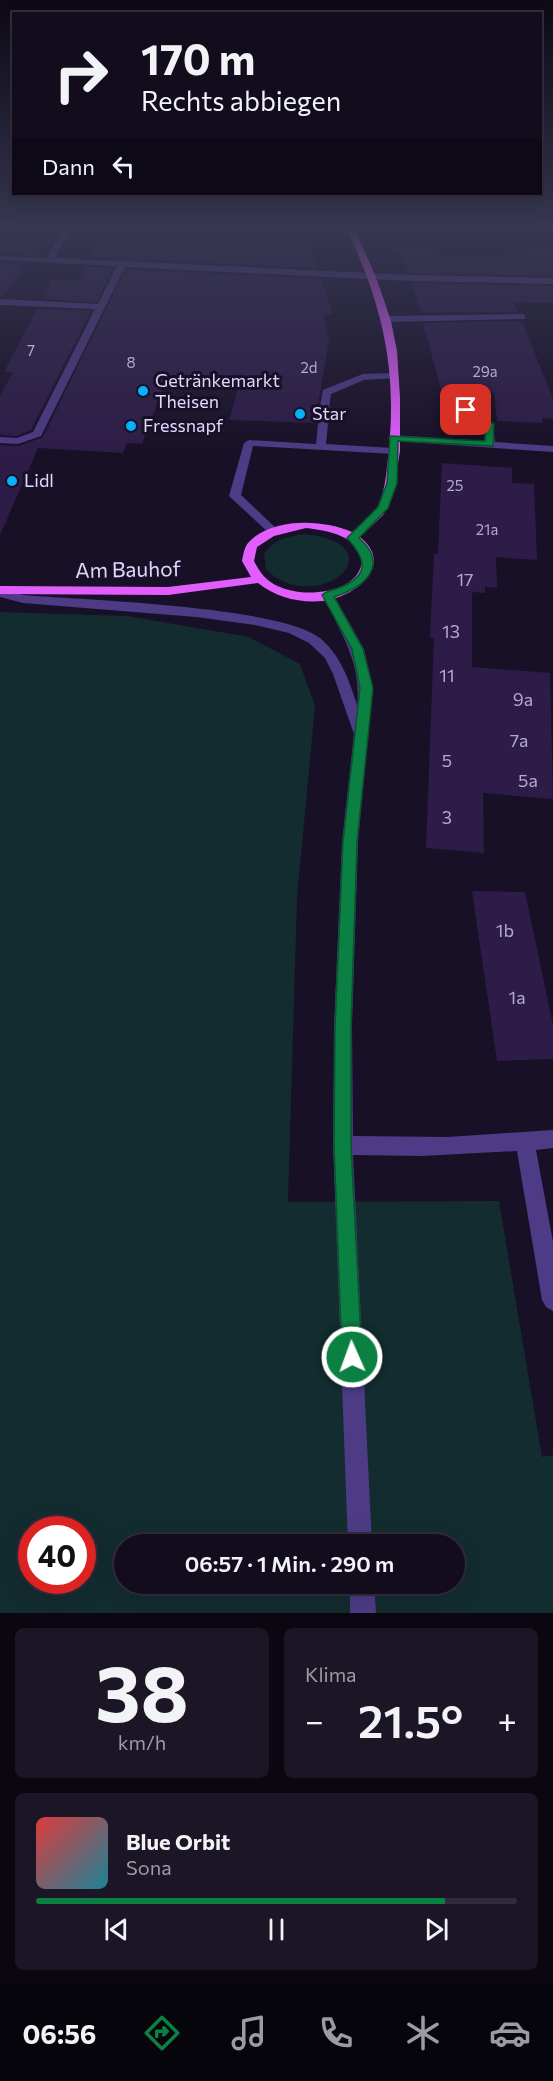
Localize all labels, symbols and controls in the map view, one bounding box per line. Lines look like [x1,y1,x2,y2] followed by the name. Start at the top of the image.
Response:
[141,32,255,84] text: 170 m
[42,36,120,114] icon: right
[141,84,341,117] text: Rechts abbiegen
[107,150,140,183] icon: left
[42,153,95,180] text: Dann
[27,341,35,359] house number: 7
[126,353,136,371] house number: 8
[301,358,317,376] house number: 2d
[472,362,498,380] house number: 29a
[155,369,280,412] place label: Getränkemarkt Theisen
[136,384,150,398] marker: Getränkemarkt Theisen
[440,384,491,435] pin
[449,393,482,426] icon: arrive
[312,402,346,424] place label: Star
[293,407,307,421] marker: Star
[143,414,224,436] place label: Fressnapf
[124,419,138,433] marker: Fressnapf
[24,469,54,491] place label: Lidl
[5,474,19,488] marker: Lidl
[447,476,463,494] house number: 25
[476,520,498,538] house number: 21a
[75,555,182,582] street label: Am Bauhof
[456,568,474,590] house number: 17
[442,620,460,642] house number: 13
[439,664,455,686] house number: 11
[513,688,533,710] house number: 9a
[510,729,528,751] house number: 7a
[442,749,452,771] house number: 5
[518,769,538,791] house number: 5a
[442,806,452,828] house number: 3
[496,919,514,941] house number: 1b
[508,986,526,1008] house number: 1a
[320,1325,384,1389] position arrow
[18,1516,96,1594] speed limit sign: 40
[185,1550,394,1577] text: 06:57 · 1 Min. · 290 m
[95,1643,189,1738] text: 38
[305,1662,357,1686] text: Klima
[358,1692,463,1747] text: 21.5°
[305,1699,324,1740] text: −
[498,1699,517,1740] text: +
[118,1730,166,1754] text: km/h
[126,1828,230,1855] text: Blue Orbit
[126,1855,172,1879] text: Sona
[100,1913,133,1946] icon: previous
[260,1913,293,1946] icon: pause
[420,1913,453,1946] icon: next
[141,2012,183,2054] icon: directions
[228,2012,270,2054] icon: music
[315,2012,357,2054] icon: phone
[402,2012,444,2054] icon: climate
[489,2012,531,2054] icon: car
[22,2017,97,2050] text: 06:56

